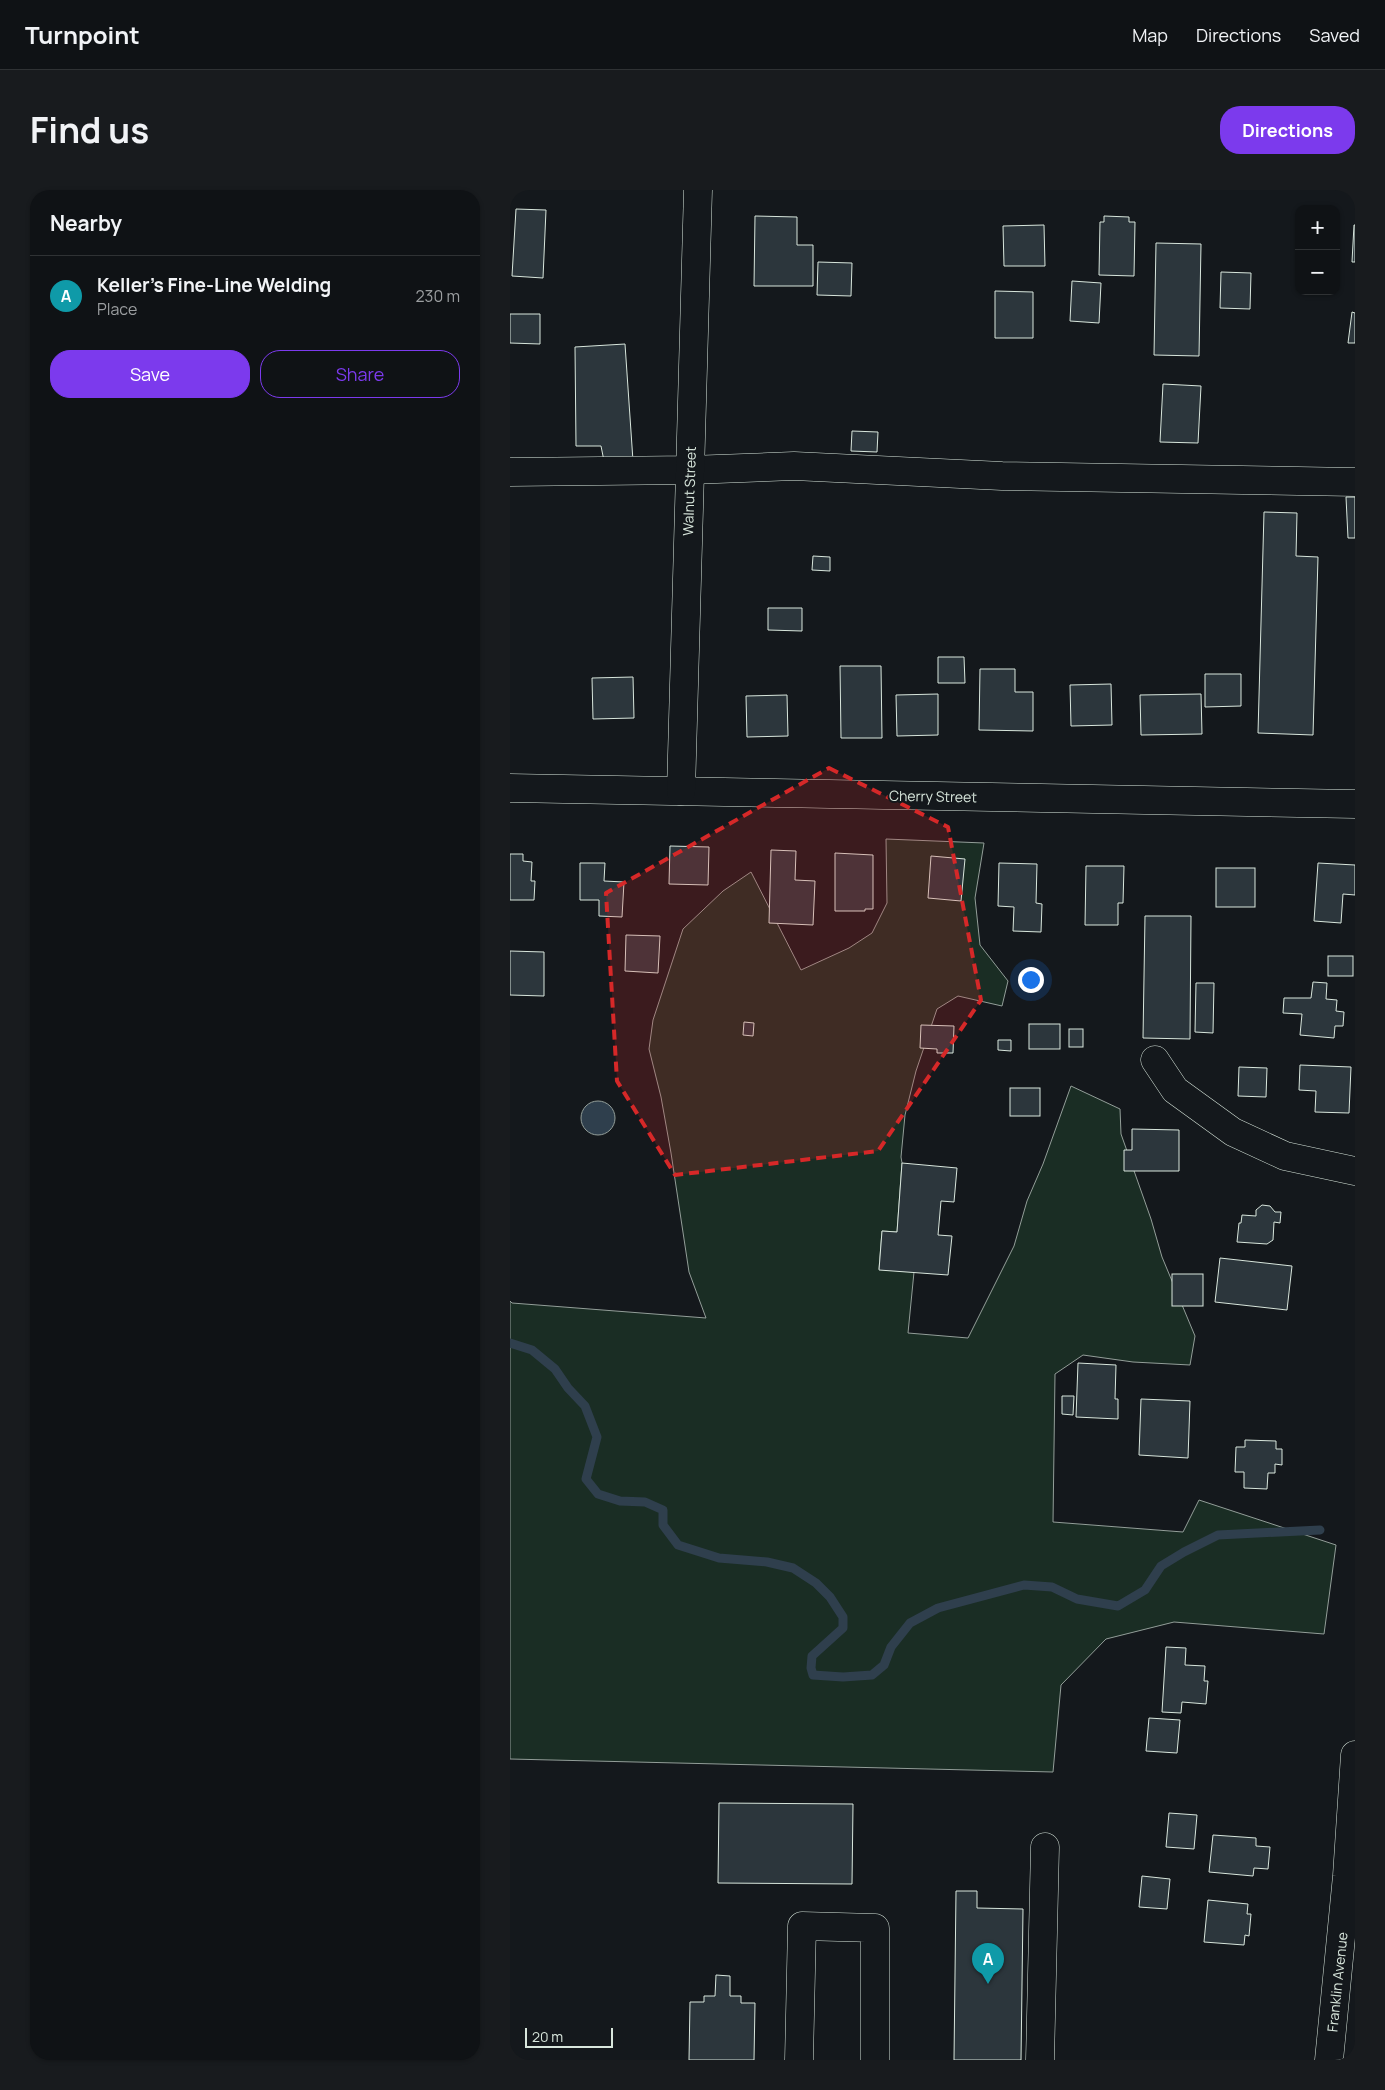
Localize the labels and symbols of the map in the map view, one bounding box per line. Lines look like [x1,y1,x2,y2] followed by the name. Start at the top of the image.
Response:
[678,445,700,536] street label: Walnut Street
[889,786,977,806] street label: Cherry Street
[1018,967,1044,993] your location
[1322,1931,1352,2033] street label: Franklin Avenue
[972,1943,1004,1984] pin: A
[525,2025,612,2048] scale bar

